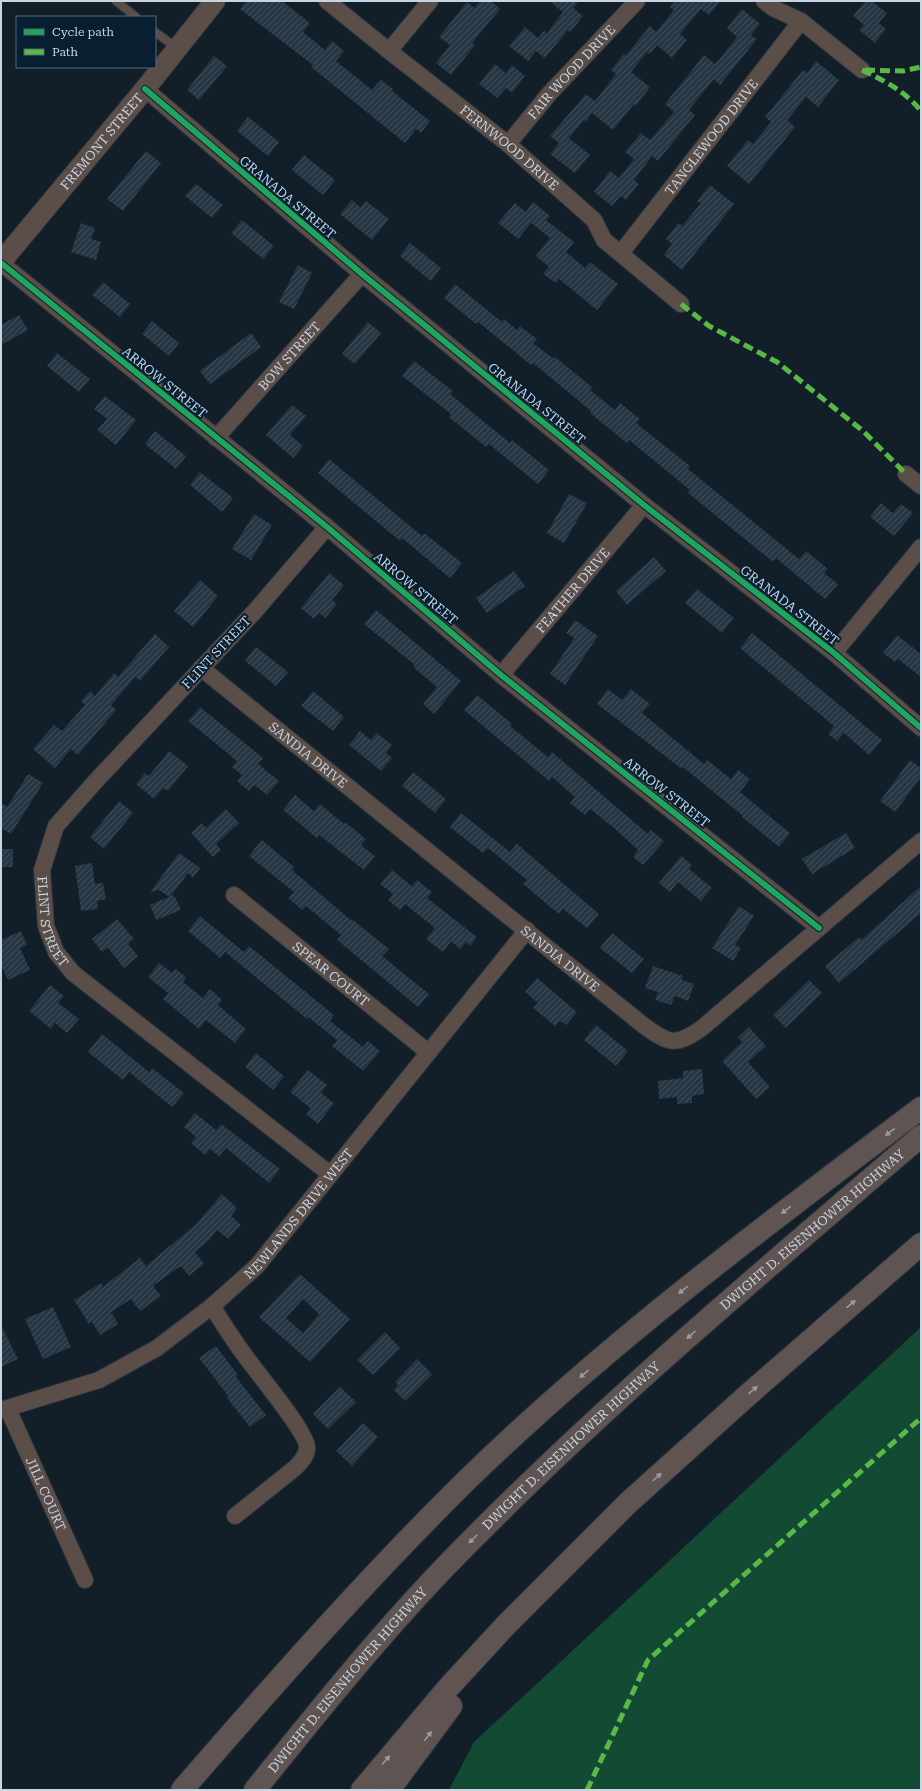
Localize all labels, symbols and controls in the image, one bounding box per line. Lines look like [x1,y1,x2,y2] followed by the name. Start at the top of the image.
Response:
[16,16,156,68] legend
[525,22,618,122] street label: FAIR WOOD DRIVE
[52,25,114,39] text: Cycle path
[52,45,78,59] text: Path
[662,76,761,198] street label: TANGLEWOOD DRIVE
[57,90,147,193] street label: FREMONT STREET
[457,102,562,193] street label: FERNWOOD DRIVE
[237,153,339,242] street label: GRANADA STREET
[255,319,324,393] street label: BOW STREET
[119,344,210,421] street label: ARROW STREET
[485,360,589,447] street label: GRANADA STREET
[533,545,613,636] street label: FEATHER DRIVE
[371,549,461,628] street label: ARROW STREET
[738,562,842,649] street label: GRANADA STREET
[179,613,254,692] street label: FLINT STREET
[266,719,350,791] street label: SANDIA DRIVE
[621,754,713,831] street label: ARROW STREET
[34,876,72,970] street label: FLINT STREET
[518,923,602,995] street label: SANDIA DRIVE
[290,939,372,1010] street label: SPEAR COURT
[884,1128,895,1136] one-way arrow
[241,1145,357,1282] street label: NEWLANDS DRIVE WEST
[717,1146,908,1313] street label: DWIGHT D. EISENHOWER HIGHWAY
[780,1206,791,1214] one-way arrow
[678,1285,689,1294] one-way arrow
[846,1300,856,1309] one-way arrow
[685,1331,696,1340] one-way arrow
[479,1359,663,1533] street label: DWIGHT D. EISENHOWER HIGHWAY
[579,1369,589,1378] one-way arrow
[748,1385,759,1394] one-way arrow
[23,1455,69,1533] street label: JILL COURT
[652,1472,662,1482] one-way arrow
[468,1534,478,1544] one-way arrow
[265,1584,430,1776] street label: DWIGHT D. EISENHOWER HIGHWAY
[424,1731,432,1741] one-way arrow
[382,1755,391,1765] one-way arrow

